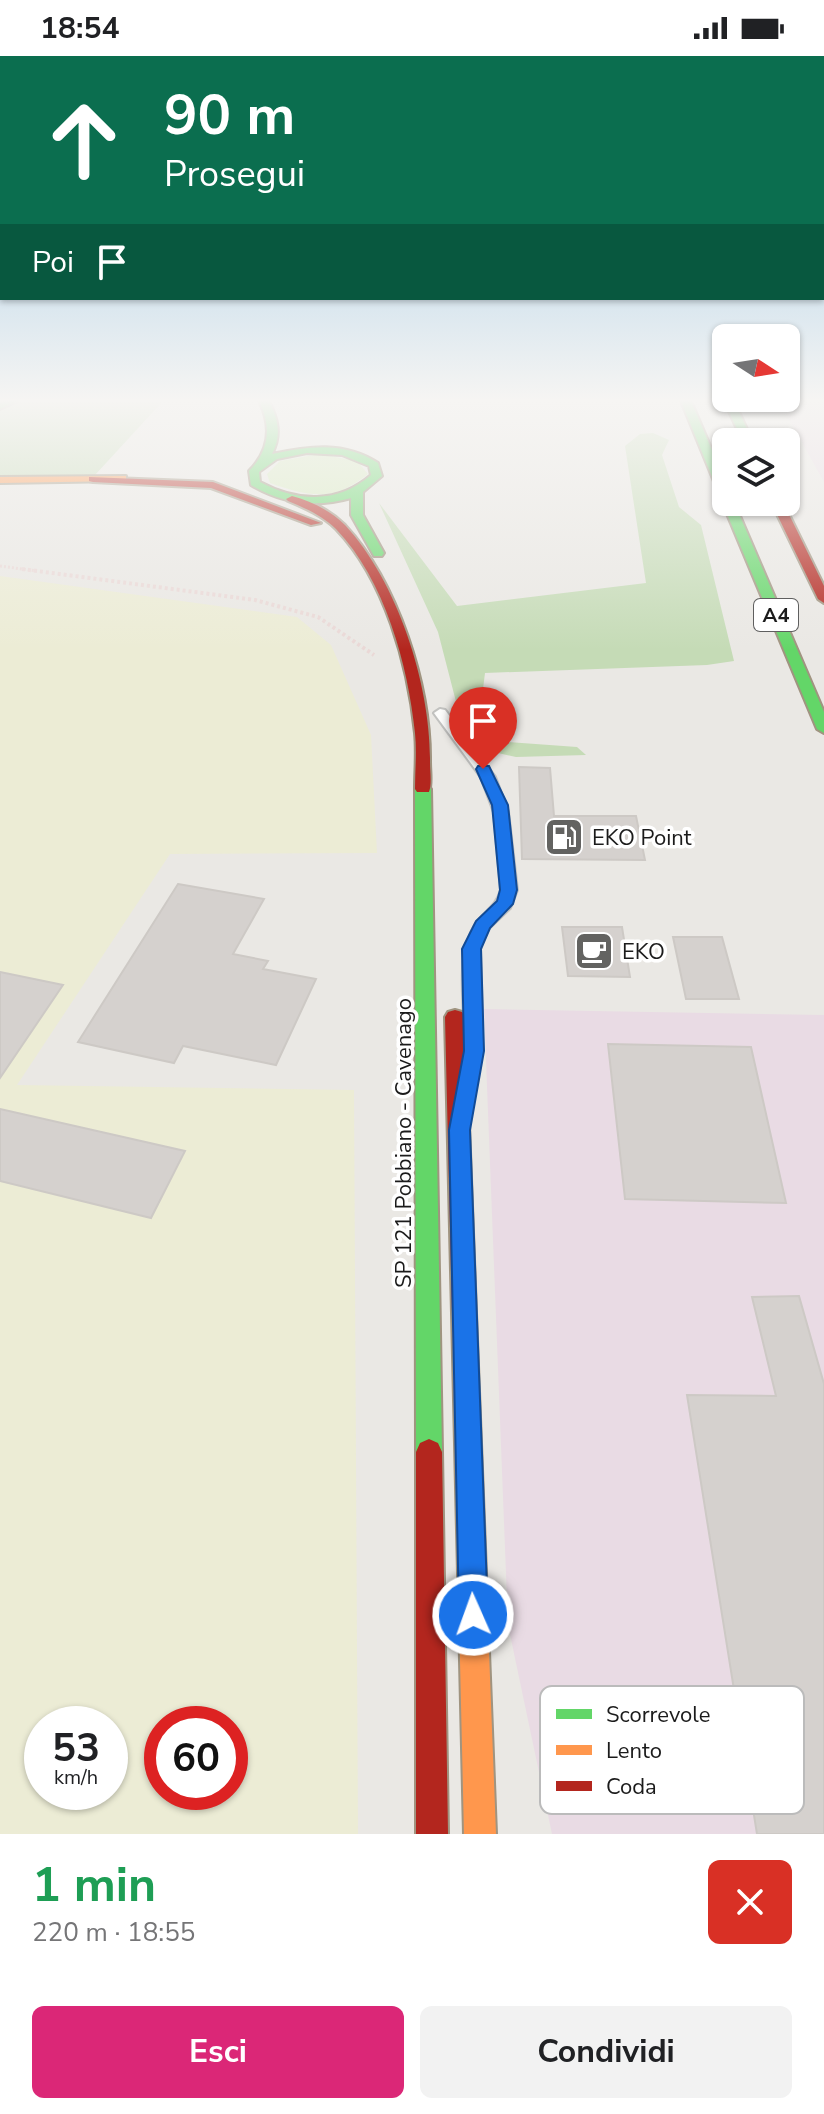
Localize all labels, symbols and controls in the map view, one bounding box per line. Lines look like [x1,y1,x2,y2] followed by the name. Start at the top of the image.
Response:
[40,8,119,49] text: 18:54
[164,77,295,154] text: 90 m
[32,88,136,192] icon: ahead
[164,150,305,199] text: Prosegui
[90,240,134,284] icon: arrive
[32,242,74,283] text: Poi
[712,324,800,412] north arrow
[712,324,800,516] map controls
[712,428,800,516] button: layers
[754,599,798,631] road number: A4
[449,687,517,769] pin
[461,699,505,743] icon: arrive
[543,816,585,858] fuel station icon: EKO Point
[592,823,692,853] place label: EKO Point
[573,930,615,972] cafe icon: EKO
[622,937,665,967] place label: EKO
[389,998,419,1288] street label: SP 121 Pobbiano - Cavenago
[431,1573,515,1657] position arrow
[540,1686,804,1814] legend
[606,1700,710,1730] text: Scorrevole
[144,1706,248,1810] speed limit sign: 60
[52,1721,100,1775] text: 53
[606,1736,662,1766] text: Lento
[54,1764,98,1791] text: km/h
[606,1772,657,1802] text: Coda
[32,1852,156,1918] text: 1 min
[708,1860,792,1944] button: close
[32,1915,195,1950] text: 220 m · 18:55
[32,2006,404,2098] button: Esci
[420,2006,792,2098] button: Condividi

